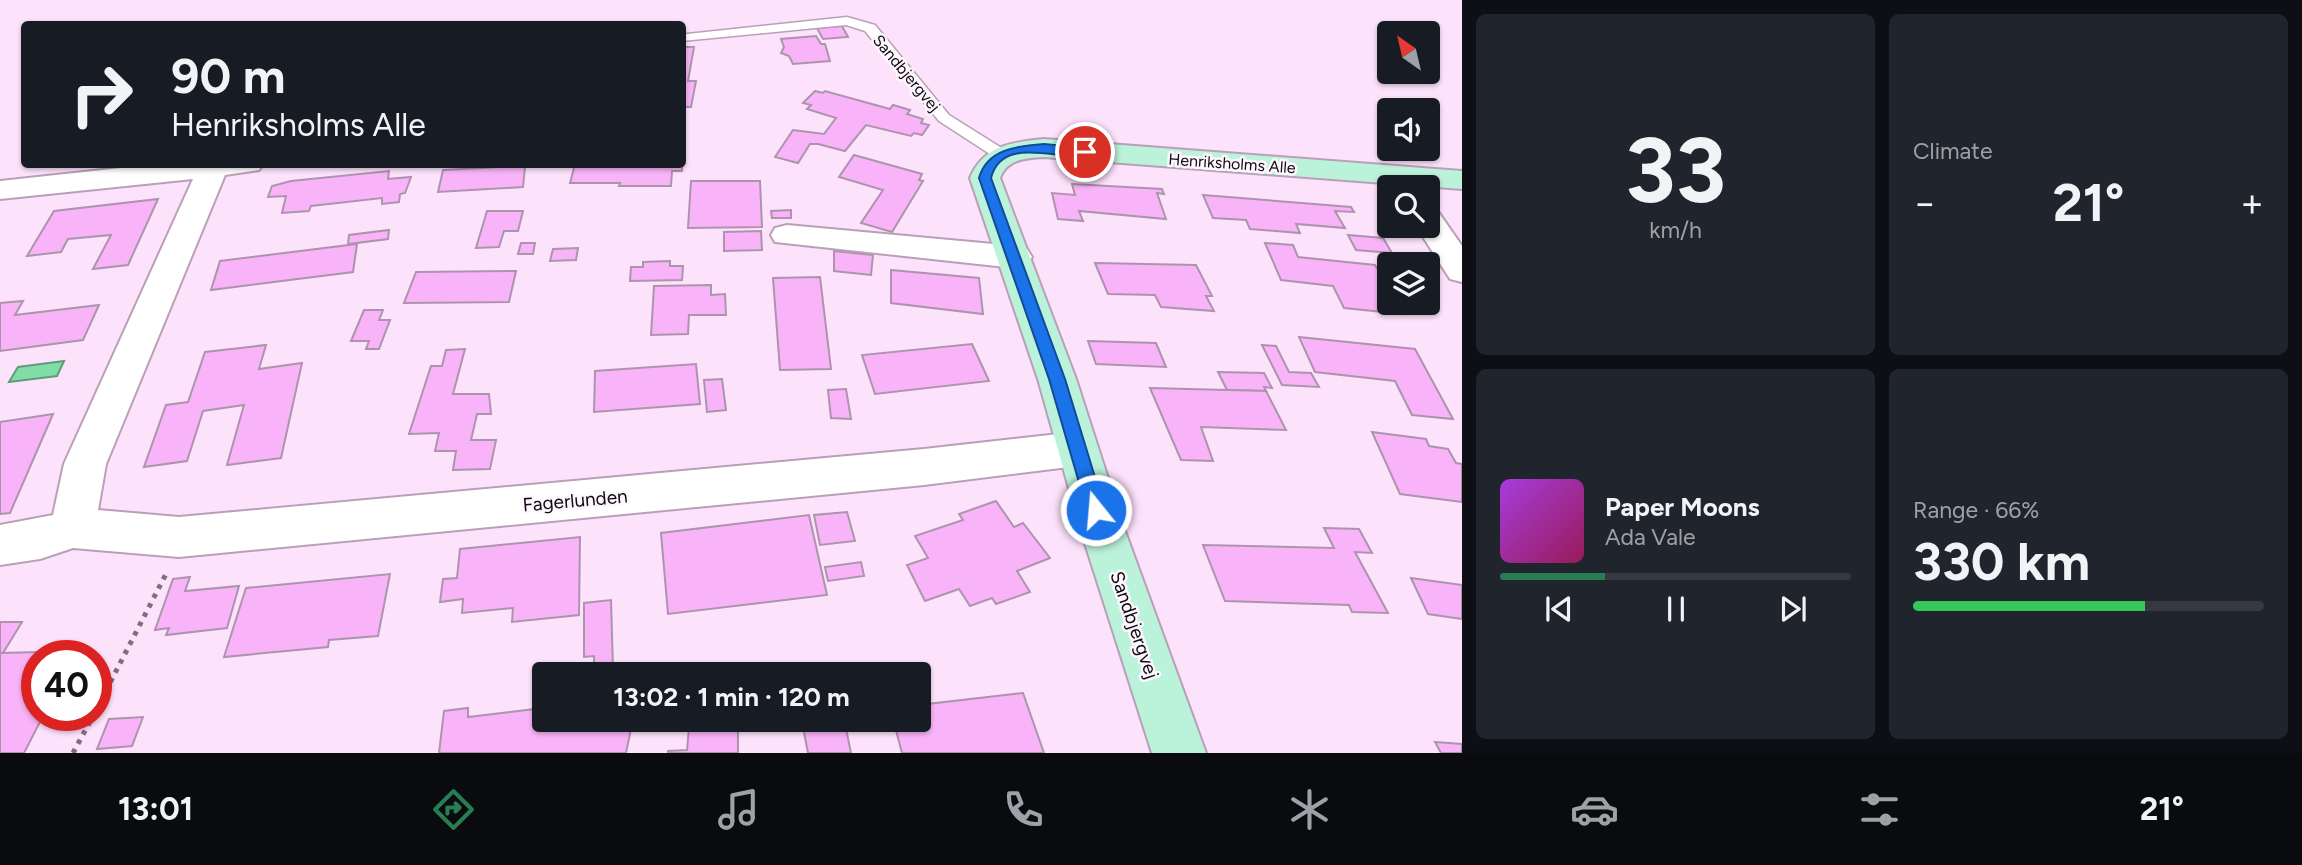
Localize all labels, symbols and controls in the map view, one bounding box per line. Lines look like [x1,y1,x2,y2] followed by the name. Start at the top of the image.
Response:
[1377,21,1440,84] north arrow
[1377,21,1440,315] map controls
[869,31,944,116] street label: Sandbjergvej
[171,46,286,105] text: 90 m
[56,49,147,140] icon: right
[1377,98,1440,161] button: sound
[171,106,426,144] text: Henriksholms Alle
[1625,116,1726,225] text: 33
[1055,122,1115,182] pin
[1066,133,1104,171] icon: arrive
[1913,137,1992,165] text: Climate
[1168,150,1296,177] street label: Henriksholms Alle
[2053,172,2124,234] text: 21°
[1377,175,1440,238] button: search
[1913,180,1937,226] text: −
[2240,180,2264,226] text: +
[1649,216,1702,244] text: km/h
[1377,252,1440,315] button: layers
[1059,473,1133,547] position arrow
[522,484,629,517] street label: Fagerlunden
[1605,491,1760,523] text: Paper Moons
[1913,496,2039,524] text: Range · 66%
[1605,523,1696,551] text: Ada Vale
[1913,531,2090,593] text: 330 km
[1105,568,1164,682] street label: Sandbjergvej
[1540,590,1578,628] icon: previous
[1657,590,1695,628] icon: pause
[1774,590,1812,628] icon: next
[21,640,112,731] speed limit sign: 40
[613,681,850,713] text: 13:02 · 1 min · 120 m
[429,785,478,834] icon: directions
[714,785,763,834] icon: music
[999,785,1048,834] icon: phone
[1285,785,1334,834] icon: climate
[1570,785,1619,834] icon: car
[1855,785,1904,834] icon: filters
[118,790,193,828] text: 13:01
[2140,790,2184,828] text: 21°

